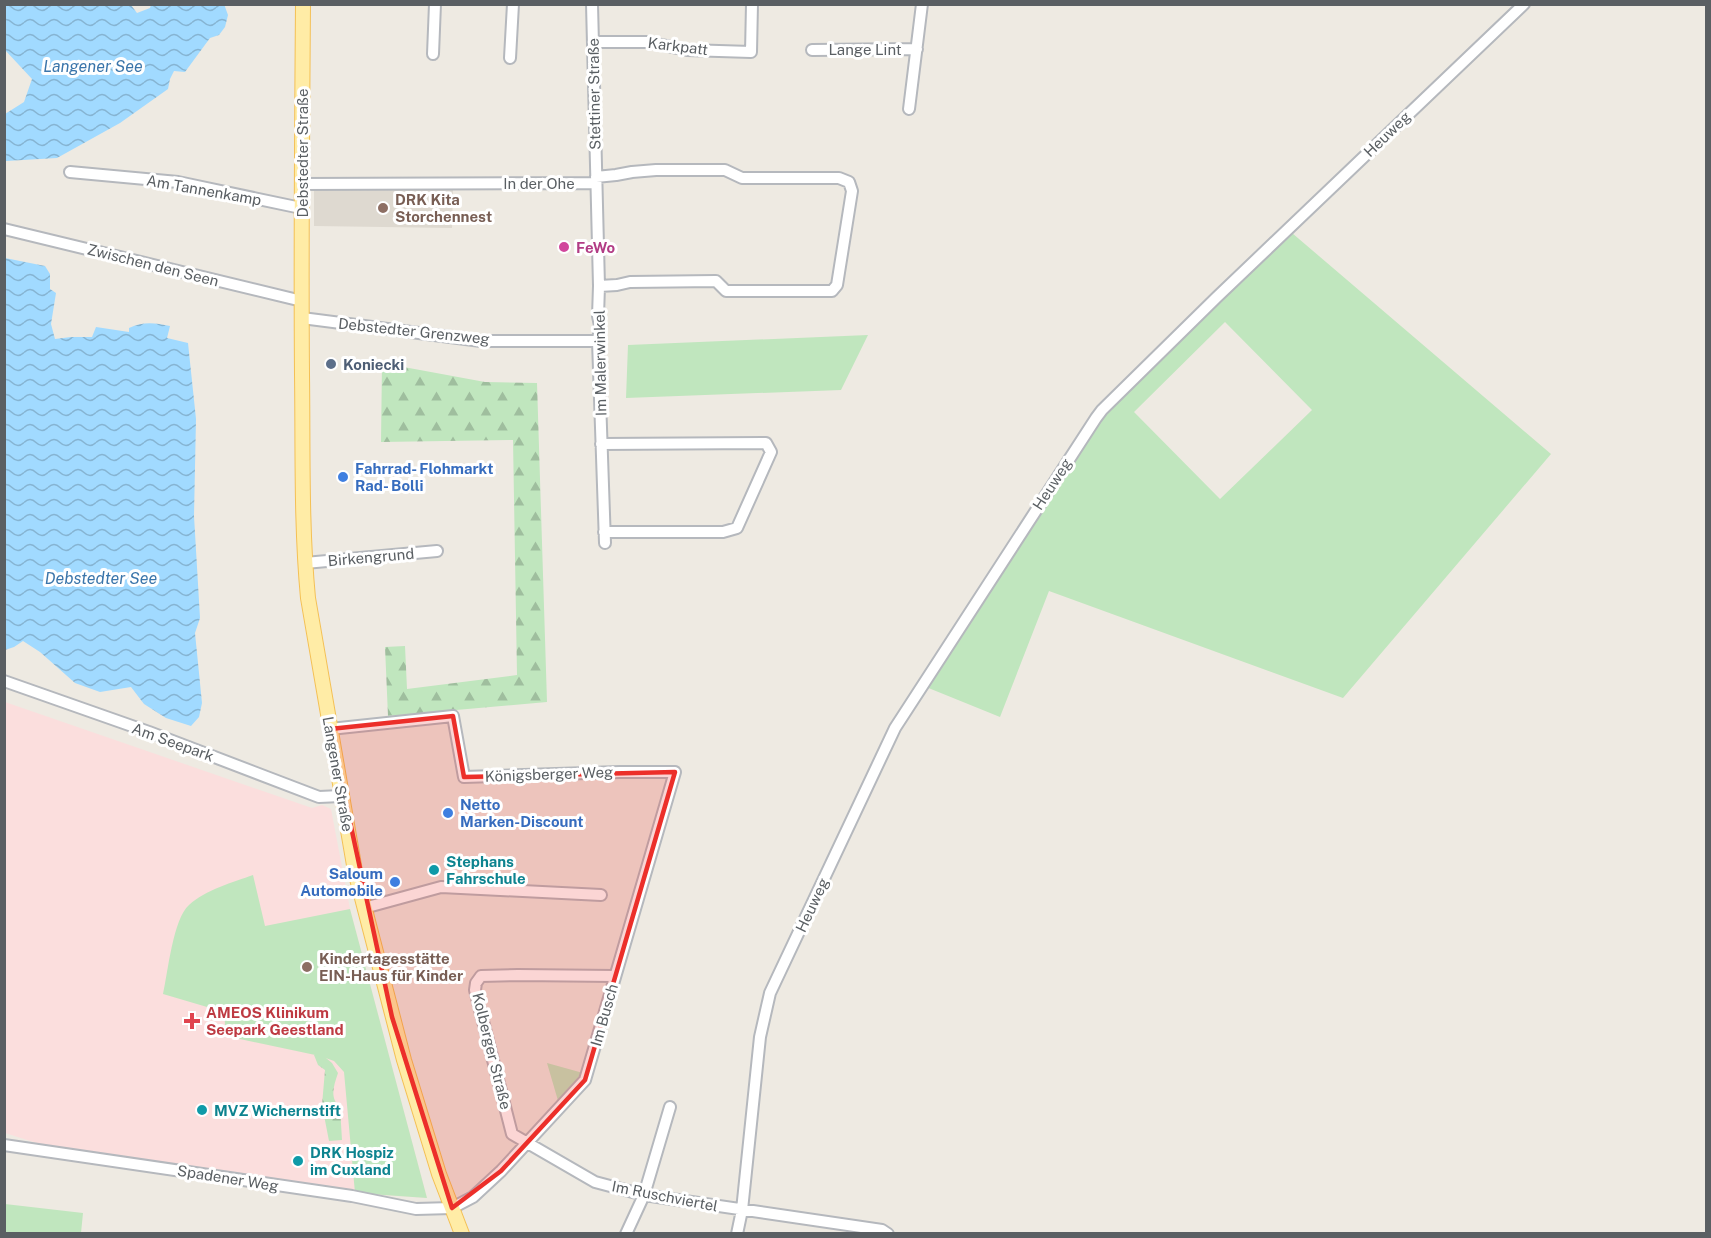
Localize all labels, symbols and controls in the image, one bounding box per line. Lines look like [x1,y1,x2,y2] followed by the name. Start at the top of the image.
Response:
[647,34,709,58] street label: Karkpatt
[585,38,603,150] street label: Stettiner Straße
[828,41,902,58] street label: Lange Lint
[43,57,143,76] water label: Langener See
[294,89,311,217] street label: Debstedter Straße
[1360,108,1414,160] street label: Heuweg
[145,172,263,208] street label: Am Tannenkamp
[503,175,575,192] street label: In der Ohe
[395,191,492,225] place label: DRK Kita Storchennest
[376,201,390,215] marker: DRK Kita Storchennest
[576,239,615,256] place label: FeWo
[85,240,221,290] street label: Zwischen den Seen
[557,240,571,254] marker: FeWo
[591,310,609,416] street label: Im Malerwinkel
[337,315,491,347] street label: Debstedter Grenzweg
[343,356,404,373] place label: Koniecki
[324,357,338,371] marker: Koniecki
[1029,455,1075,513] street label: Heuweg
[355,460,494,494] place label: Fahrrad- Flohmarkt Rad- Bolli
[336,470,350,484] marker: Fahrrad- Flohmarkt Rad- Bolli
[327,545,415,569] street label: Birkengrund
[45,569,157,588] water label: Debstedter See
[320,715,356,833] street label: Langener Straße
[130,719,216,765] street label: Am Seepark
[484,763,614,785] street label: Königsberger Weg
[460,796,583,830] place label: Netto Marken-Discount
[441,806,455,820] marker: Netto Marken-Discount
[446,853,526,887] place label: Stephans Fahrschule
[427,863,441,877] marker: Stephans Fahrschule
[300,865,383,899] place label: Saloum Automobile
[388,875,402,889] marker: Saloum Automobile
[792,875,832,935] street label: Heuweg
[319,950,463,984] place label: Kindertagesstätte EIN-Haus für Kinder
[300,960,314,974] marker: Kindertagesstätte EIN-Haus für Kinder
[587,982,621,1048] street label: Im Busch
[469,991,515,1111] street label: Kolberger Straße
[206,1004,344,1038] place label: AMEOS Klinikum Seepark Geestland
[183,1012,201,1030] marker: AMEOS Klinikum Seepark Geestland
[214,1102,341,1119] place label: MVZ Wichernstift
[195,1103,209,1117] marker: MVZ Wichernstift
[310,1144,394,1178] place label: DRK Hospiz im Cuxland
[291,1154,305,1168] marker: DRK Hospiz im Cuxland
[176,1162,280,1194] street label: Spadener Weg
[611,1177,719,1215] street label: Im Ruschviertel

